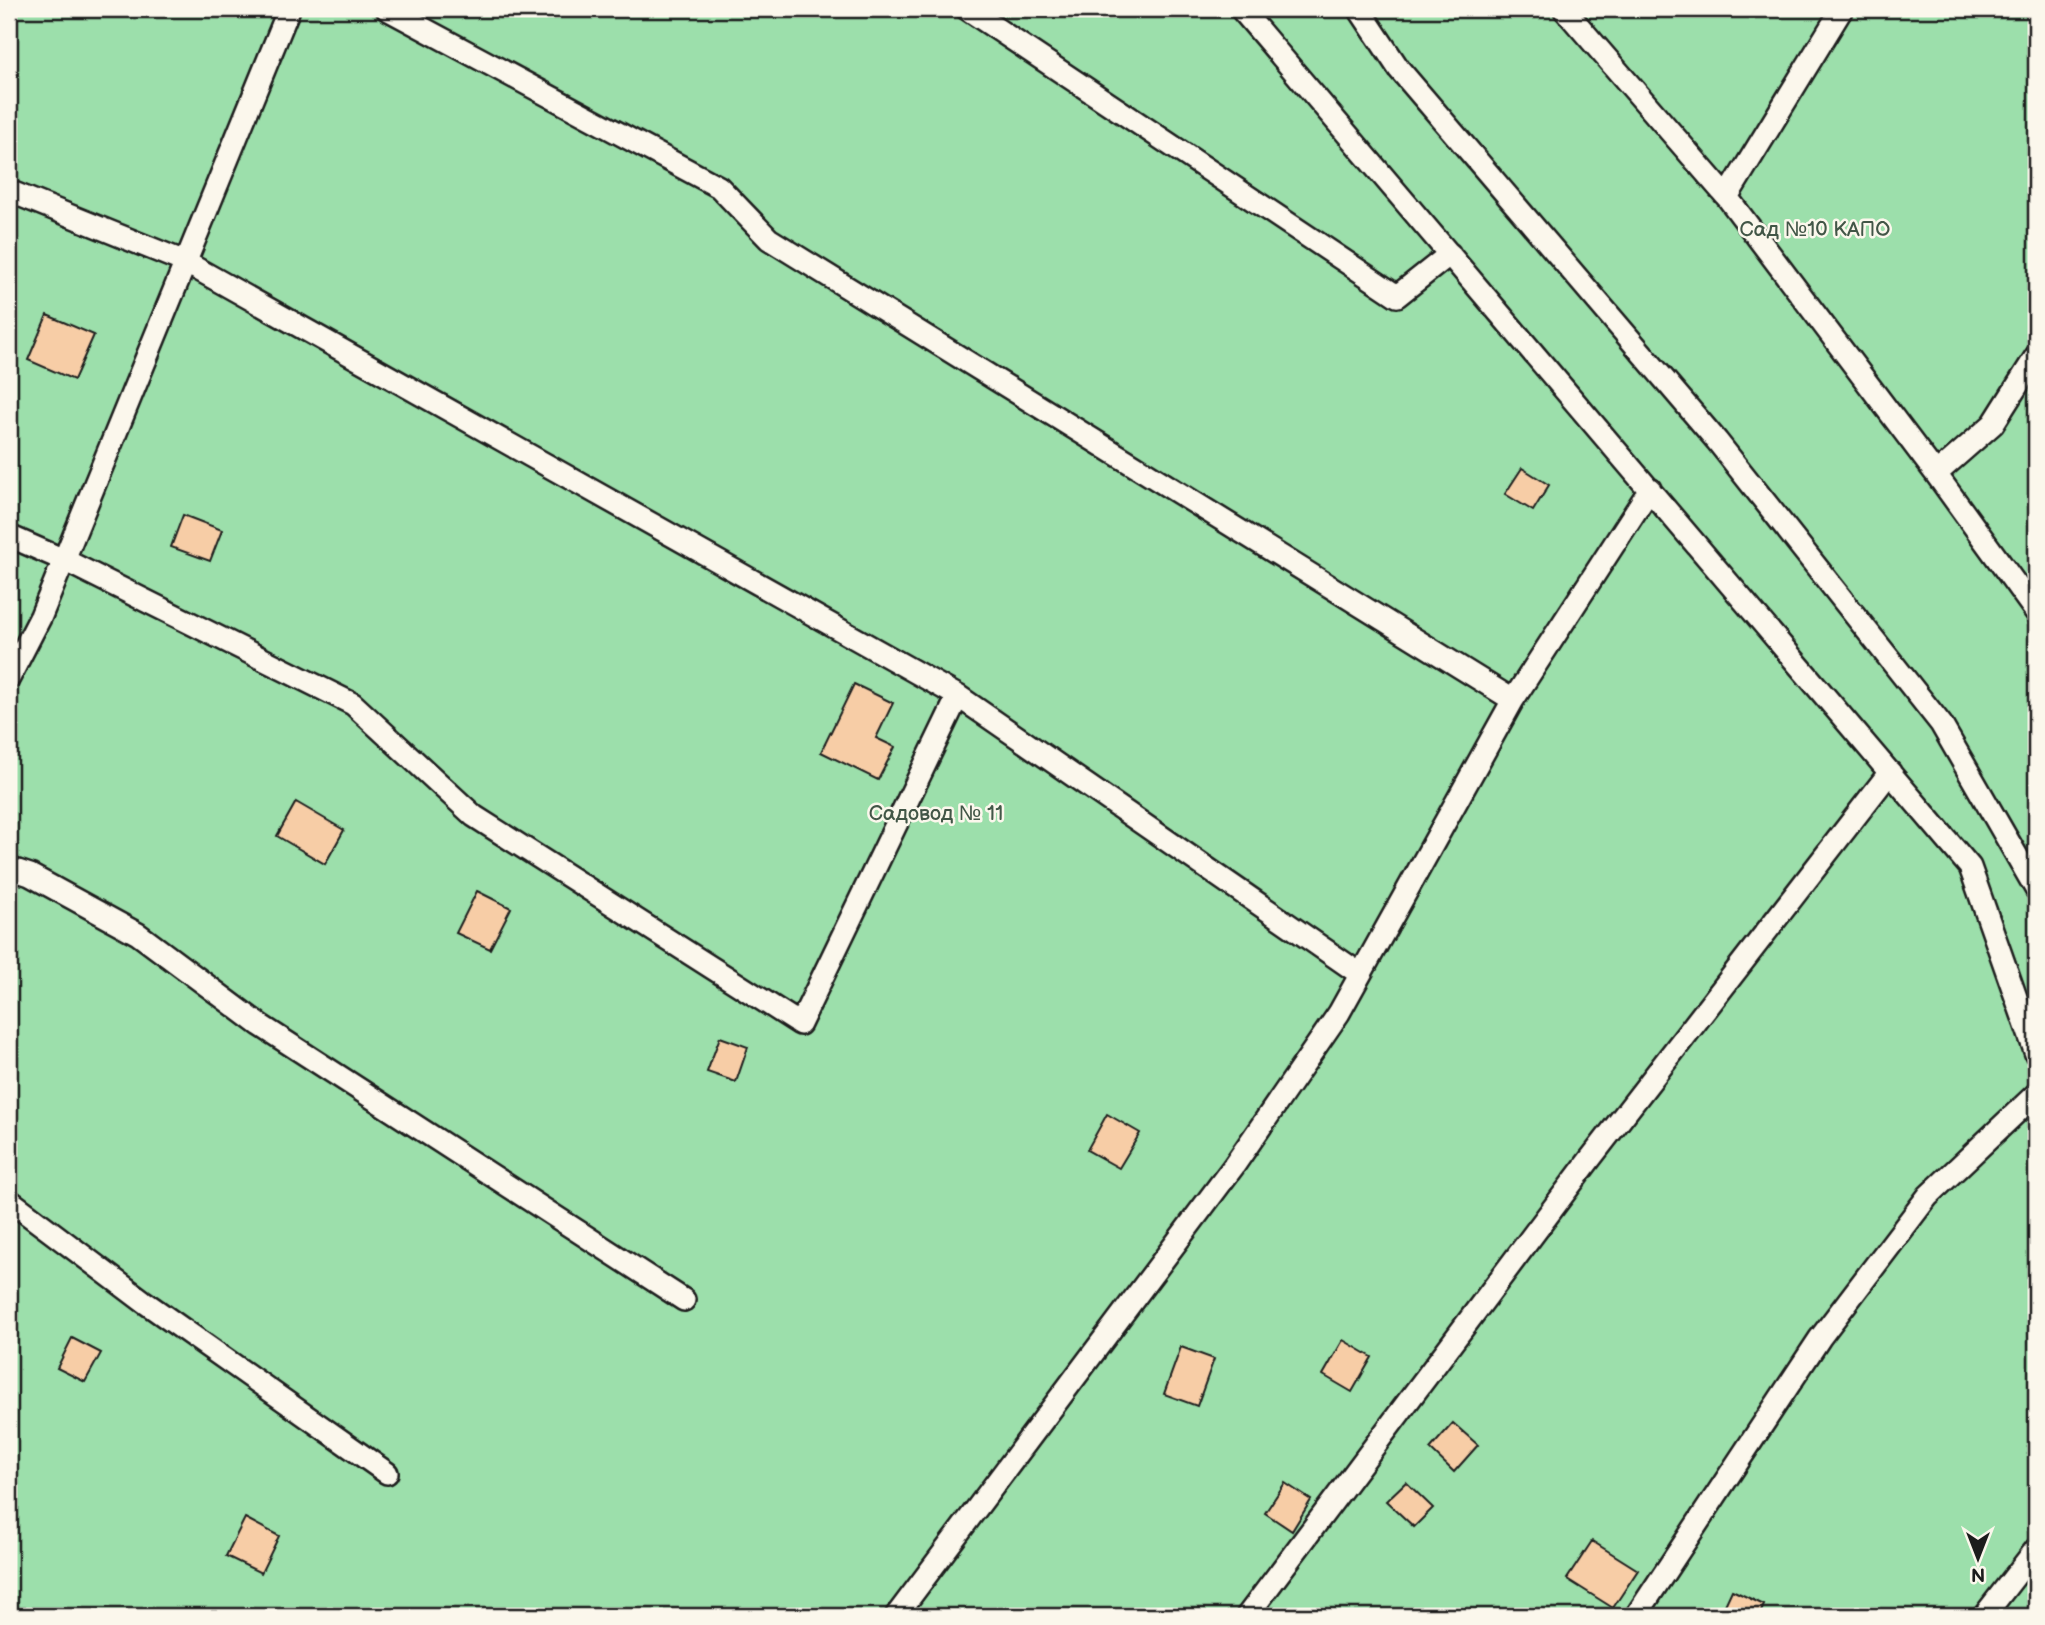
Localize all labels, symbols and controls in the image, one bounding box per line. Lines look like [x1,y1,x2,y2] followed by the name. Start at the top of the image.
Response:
[1740,217,1890,242] park label: Сад №10 КАПО
[869,801,1003,826] park label: Садовод № 11
[1944,1524,2014,1594] north arrow
[1971,1562,1985,1585] text: N

